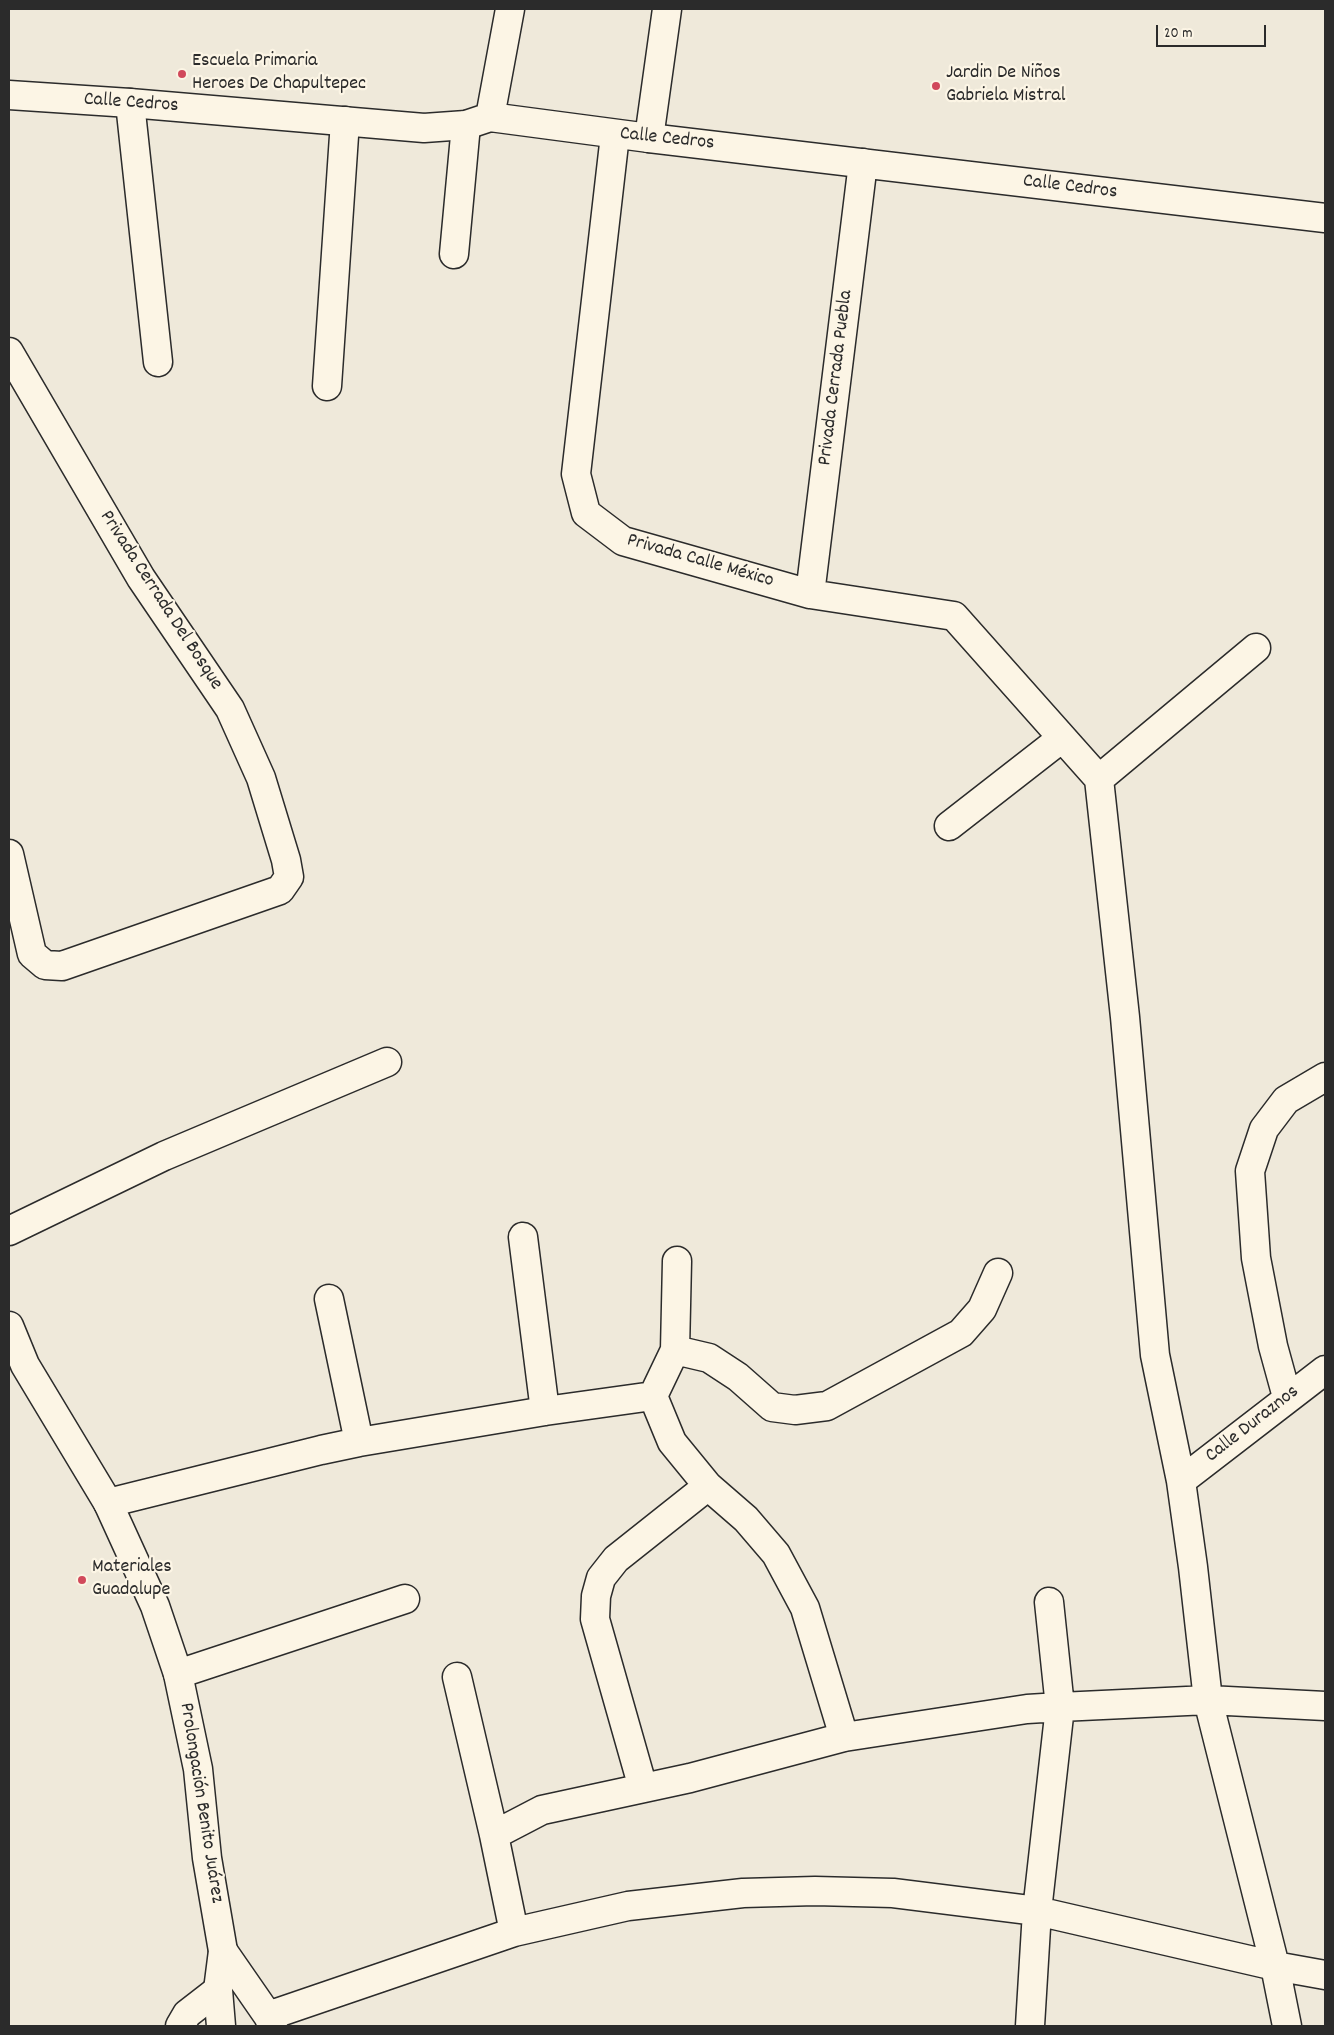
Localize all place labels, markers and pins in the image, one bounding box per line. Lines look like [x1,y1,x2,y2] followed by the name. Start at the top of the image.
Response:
[192,50,366,97] place label: Escuela Primaria Heroes De Chapultepec
[946,62,1065,109] place label: Jardin De Niños Gabriela Mistral
[176,68,188,80] marker: Escuela Primaria Heroes De Chapultepec
[930,80,942,92] marker: Jardin De Niños Gabriela Mistral
[92,1556,172,1603] place label: Materiales Guadalupe
[76,1574,88,1586] marker: Materiales Guadalupe

